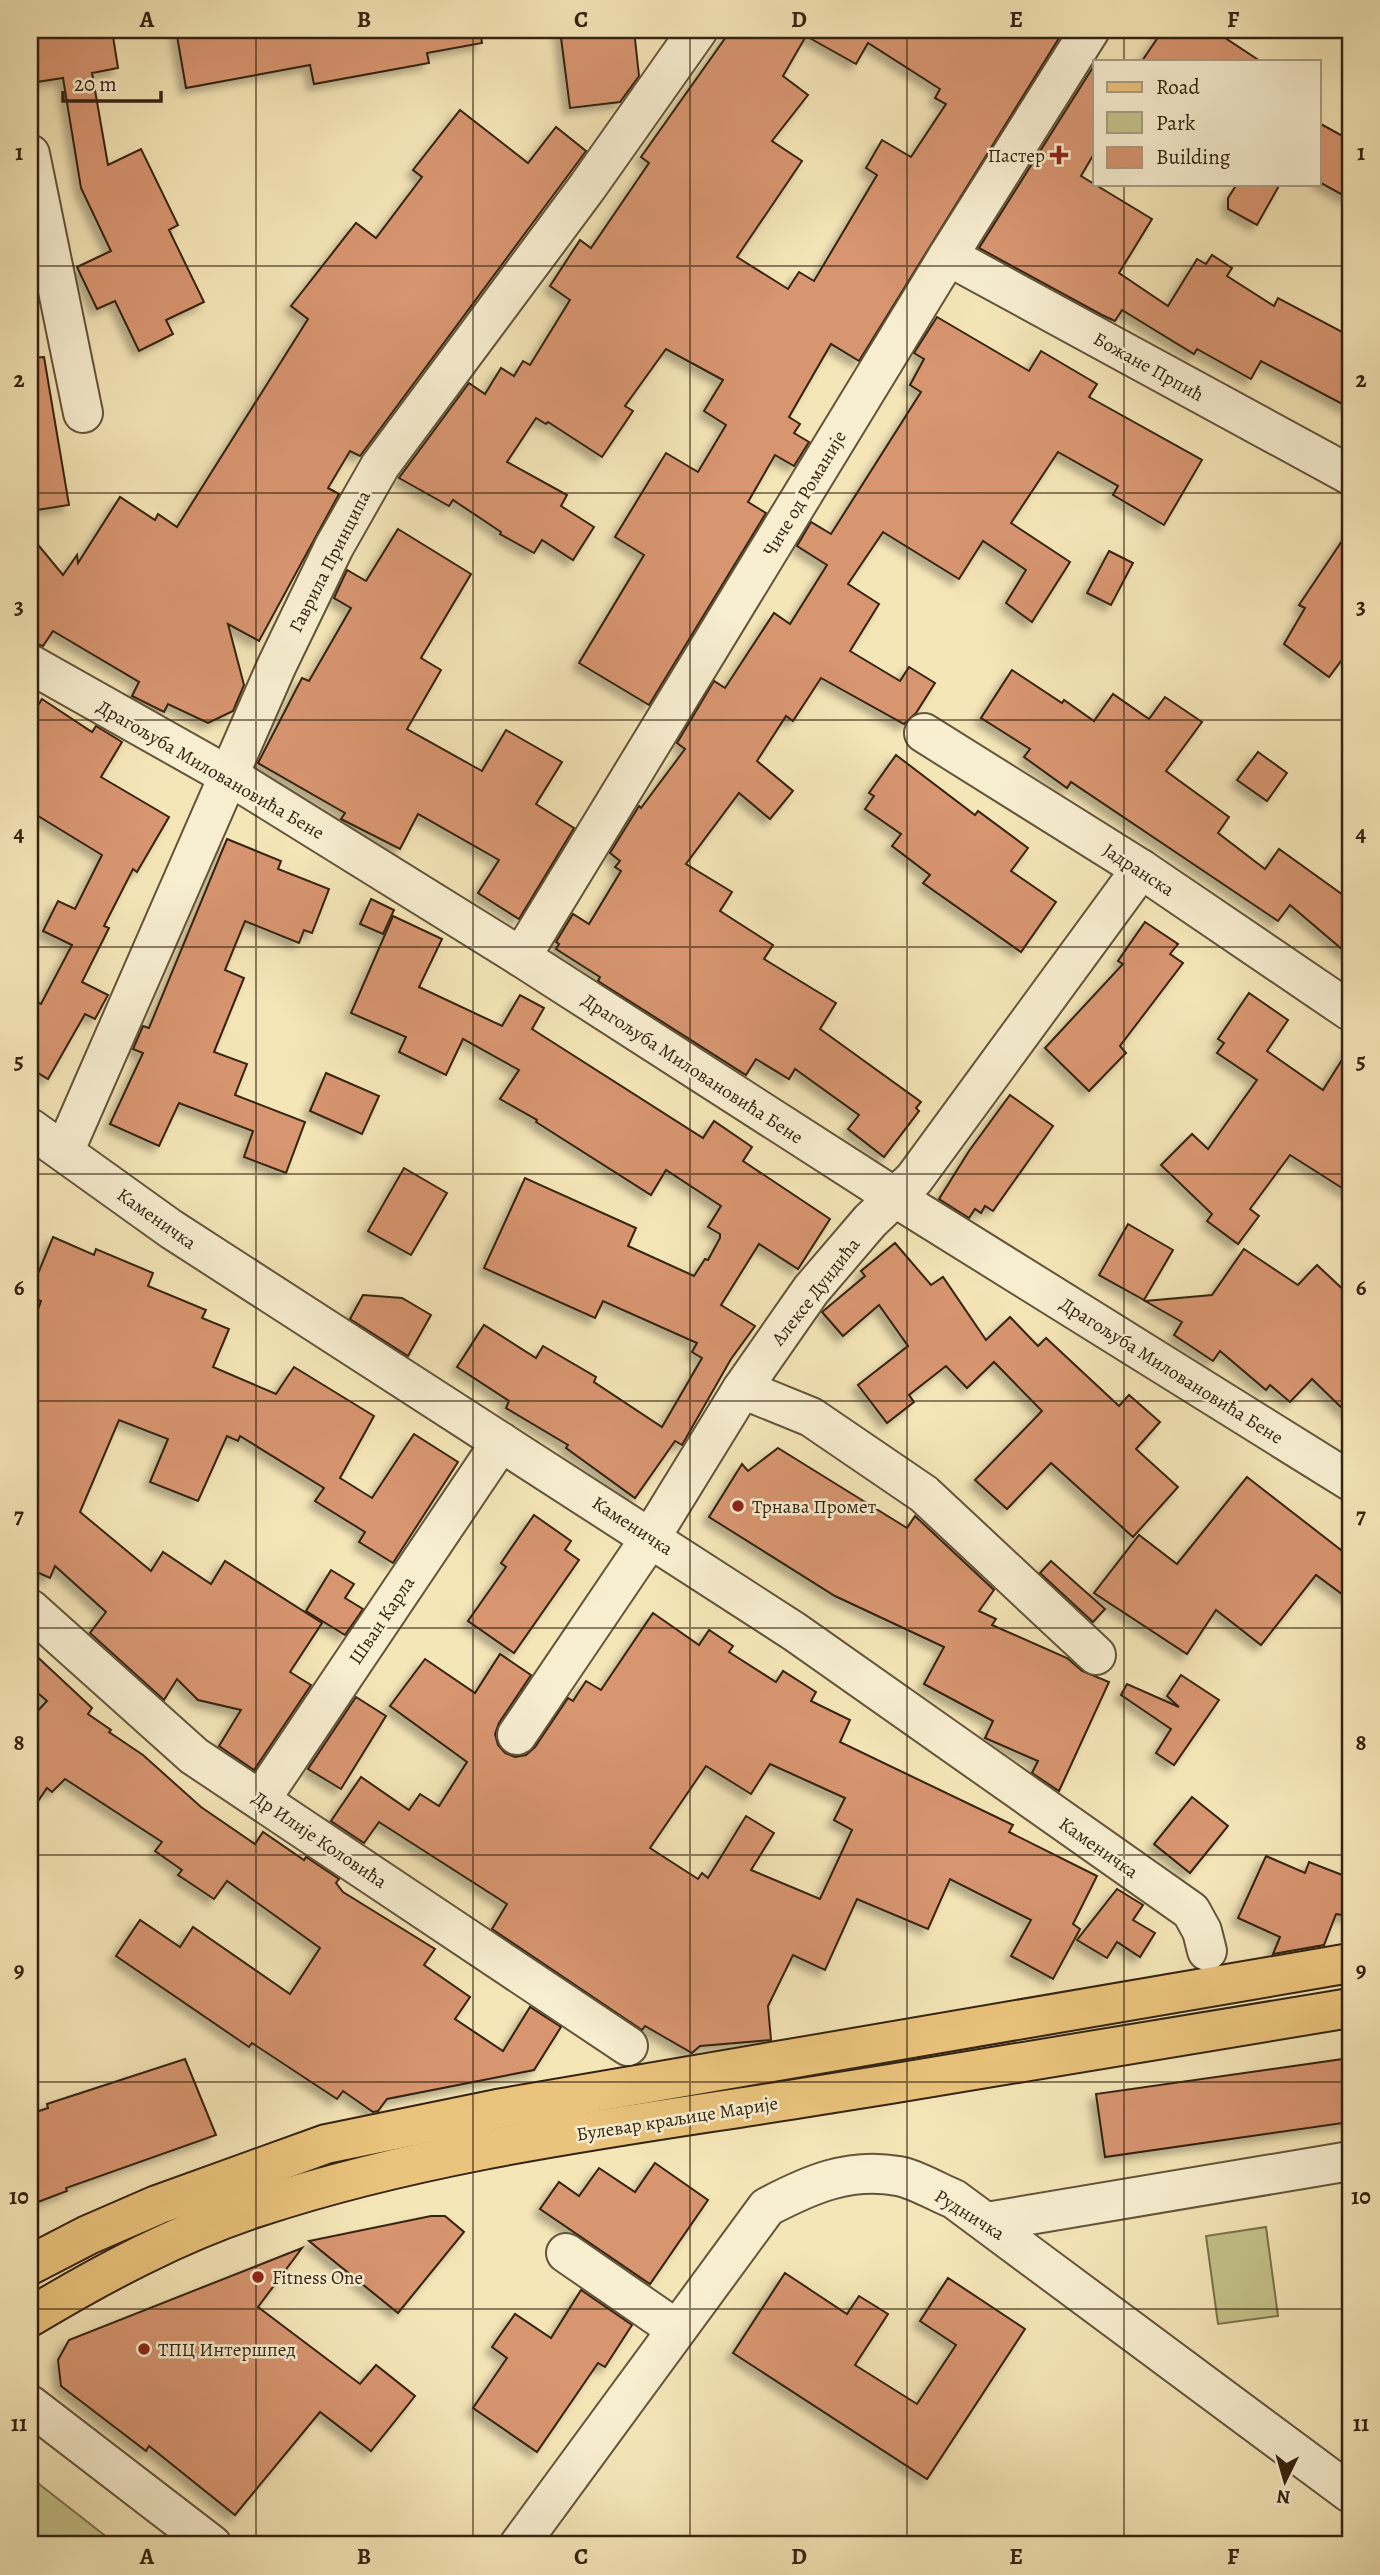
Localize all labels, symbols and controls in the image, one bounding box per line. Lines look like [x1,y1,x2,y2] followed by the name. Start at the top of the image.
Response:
[139,4,155,35] text: A
[357,4,371,35] text: B
[574,4,588,35] text: C
[791,4,807,35] text: D
[1009,4,1023,35] text: E
[1227,4,1240,35] text: F
[63,60,161,104] scale bar
[1093,60,1320,186] legend
[74,70,117,98] text: 20 m
[1156,73,1200,101] text: Road
[1156,109,1196,137] text: Park
[15,137,23,168] text: 1
[1357,137,1365,168] text: 1
[988,143,1045,169] place label: Пастер
[1156,143,1231,171] text: Building
[1051,147,1067,163] marker: Пастер
[1089,326,1208,408] street label: Божане Прпић
[13,364,25,395] text: 2
[1355,364,1367,395] text: 2
[757,426,853,561] street label: Чиче од Романије
[283,486,377,637] street label: Гаврила Принципа
[14,591,24,622] text: 3
[1356,591,1366,622] text: 3
[92,694,329,846] street label: Драгољуба Миловановића Бене
[14,818,25,849] text: 4
[1356,818,1367,849] text: 4
[1098,837,1179,903] street label: Јадранска
[577,987,808,1150] street label: Драгољуба Миловановића Бене
[14,1045,24,1076] text: 5
[1356,1045,1366,1076] text: 5
[111,1182,202,1256] street label: Каменичка
[765,1232,866,1352] street label: Алексе Дундића
[14,1272,25,1303] text: 6
[1356,1272,1367,1303] text: 6
[1055,1291,1288,1450] street label: Драгољуба Миловановића Бене
[587,1490,678,1562] street label: Каменичка
[752,1494,877,1520] place label: Трнава Промет
[730,1498,746,1514] marker: Трнава Промет
[14,1500,24,1531] text: 7
[1356,1500,1366,1531] text: 7
[343,1571,421,1670] street label: Шван Карла
[13,1727,25,1758] text: 8
[1355,1727,1367,1758] text: 8
[247,1785,392,1895] street label: Др Илије Коловића
[1053,1811,1144,1885] street label: Каменичка
[14,1954,24,1985] text: 9
[1356,1954,1366,1985] text: 9
[574,2090,780,2148] street label: Булевар краљице Марије
[9,2181,29,2212] text: 10
[1351,2181,1371,2212] text: 10
[929,2183,1010,2247] street label: Рудничка
[272,2265,363,2291] place label: Fitness One
[250,2269,266,2285] marker: Fitness One
[158,2337,296,2363] place label: ТПЦ Интершпед
[136,2341,152,2357] marker: ТПЦ Интершпед
[11,2408,27,2439] text: 11
[1353,2408,1369,2439] text: 11
[1250,2446,1320,2516] north arrow
[1275,2483,1292,2510] text: N
[139,2541,155,2572] text: A
[357,2541,371,2572] text: B
[574,2541,588,2572] text: C
[791,2541,807,2572] text: D
[1009,2541,1023,2572] text: E
[1227,2541,1240,2572] text: F

